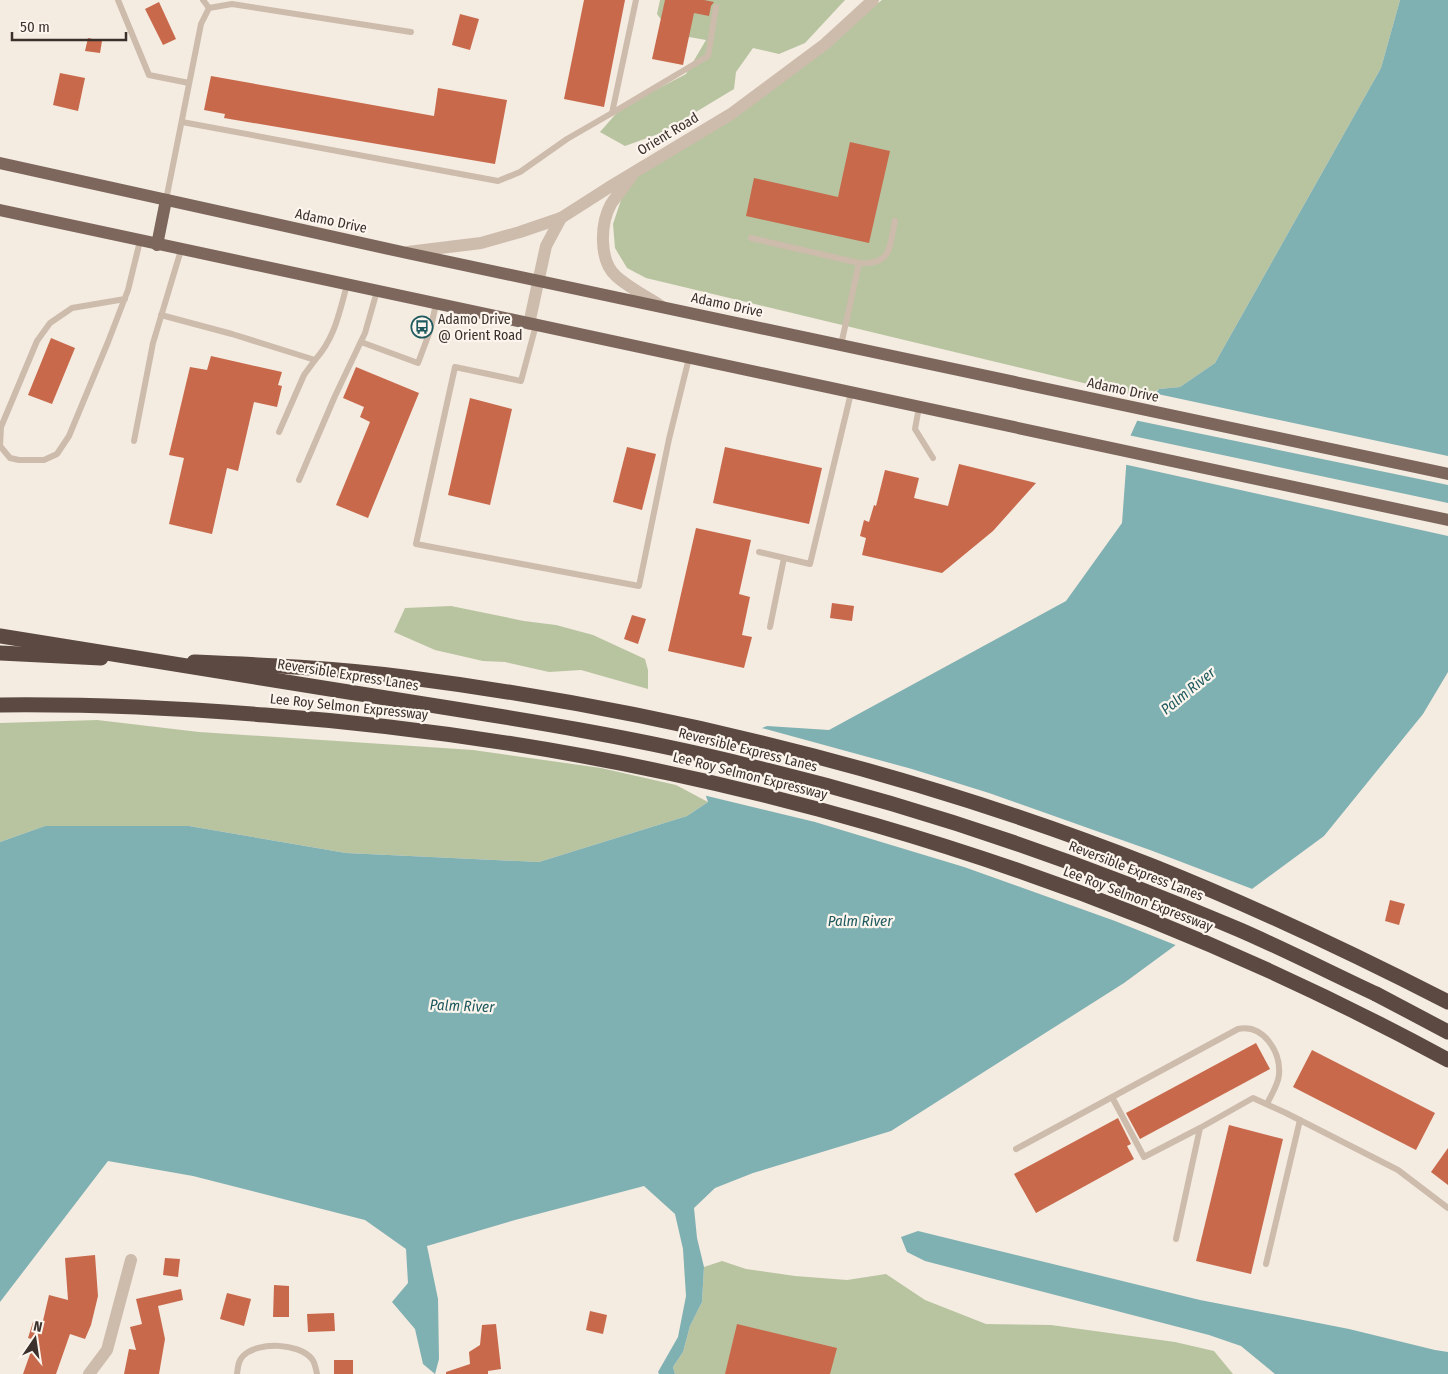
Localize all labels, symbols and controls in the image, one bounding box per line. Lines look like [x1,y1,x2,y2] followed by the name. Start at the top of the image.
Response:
[12,10,126,42] scale bar
[20,18,50,36] text: 50 m
[634,109,702,159] street label: Orient Road
[294,205,368,237] street label: Adamo Drive
[690,289,764,321] street label: Adamo Drive
[438,311,523,344] place label: Adamo Drive @ Orient Road
[410,315,434,339] bus stop icon: Adamo Drive @ Orient Road
[1086,374,1160,406] street label: Adamo Drive
[276,655,420,695] street label: Reversible Express Lanes
[1157,663,1219,718] water label: Palm River
[269,690,430,724] street label: Lee Roy Selmon Expressway
[677,724,819,776] street label: Reversible Express Lanes
[671,749,830,804] street label: Lee Roy Selmon Expressway
[1066,837,1206,905] street label: Reversible Express Lanes
[1061,863,1216,936] street label: Lee Roy Selmon Expressway
[828,912,893,930] water label: Palm River
[429,996,495,1016] water label: Palm River
[10,1314,60,1364] north arrow
[32,1318,44,1336] text: N

